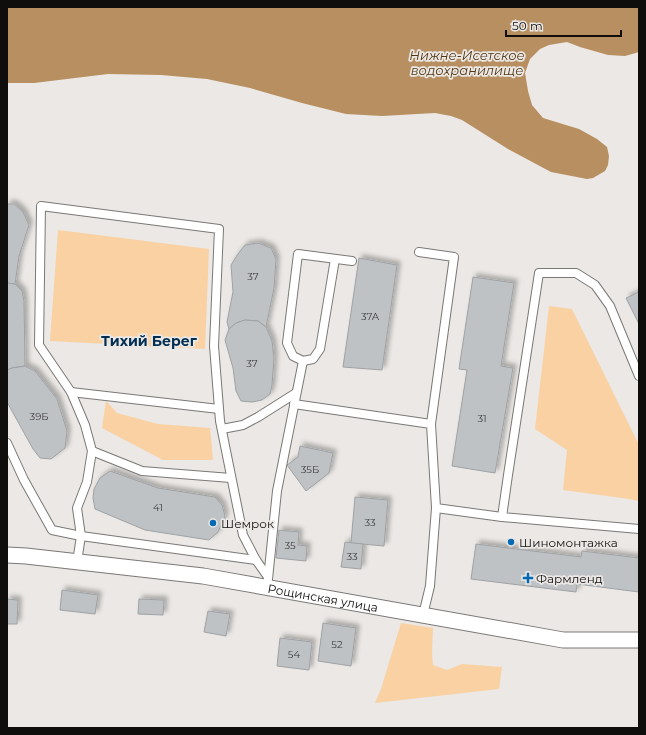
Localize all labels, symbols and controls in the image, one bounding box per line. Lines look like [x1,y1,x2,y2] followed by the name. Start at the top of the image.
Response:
[506,12,621,38] scale bar
[512,18,543,33] text: 50 m
[409,47,525,78] water label: Нижне-Исетское водохранилище
[247,270,259,283] house number: 37
[361,310,380,323] house number: 37А
[101,332,198,350] district label: Тихий Берег
[246,357,258,370] house number: 37
[30,410,49,423] house number: 39Б
[477,412,487,425] house number: 31
[301,463,319,476] house number: 35Б
[153,501,163,514] house number: 41
[221,516,274,531] place label: Шемрок
[364,516,376,529] house number: 33
[208,518,218,528] marker: Шемрок
[519,535,618,550] place label: Шиномонтажка
[506,537,516,547] marker: Шиномонтажка
[284,539,296,552] house number: 35
[346,550,358,563] house number: 33
[536,571,603,586] place label: Фармленд
[523,573,533,583] marker: Фармленд
[266,580,379,615] street label: Рощинская улица
[331,638,343,651] house number: 52
[288,648,301,661] house number: 54

